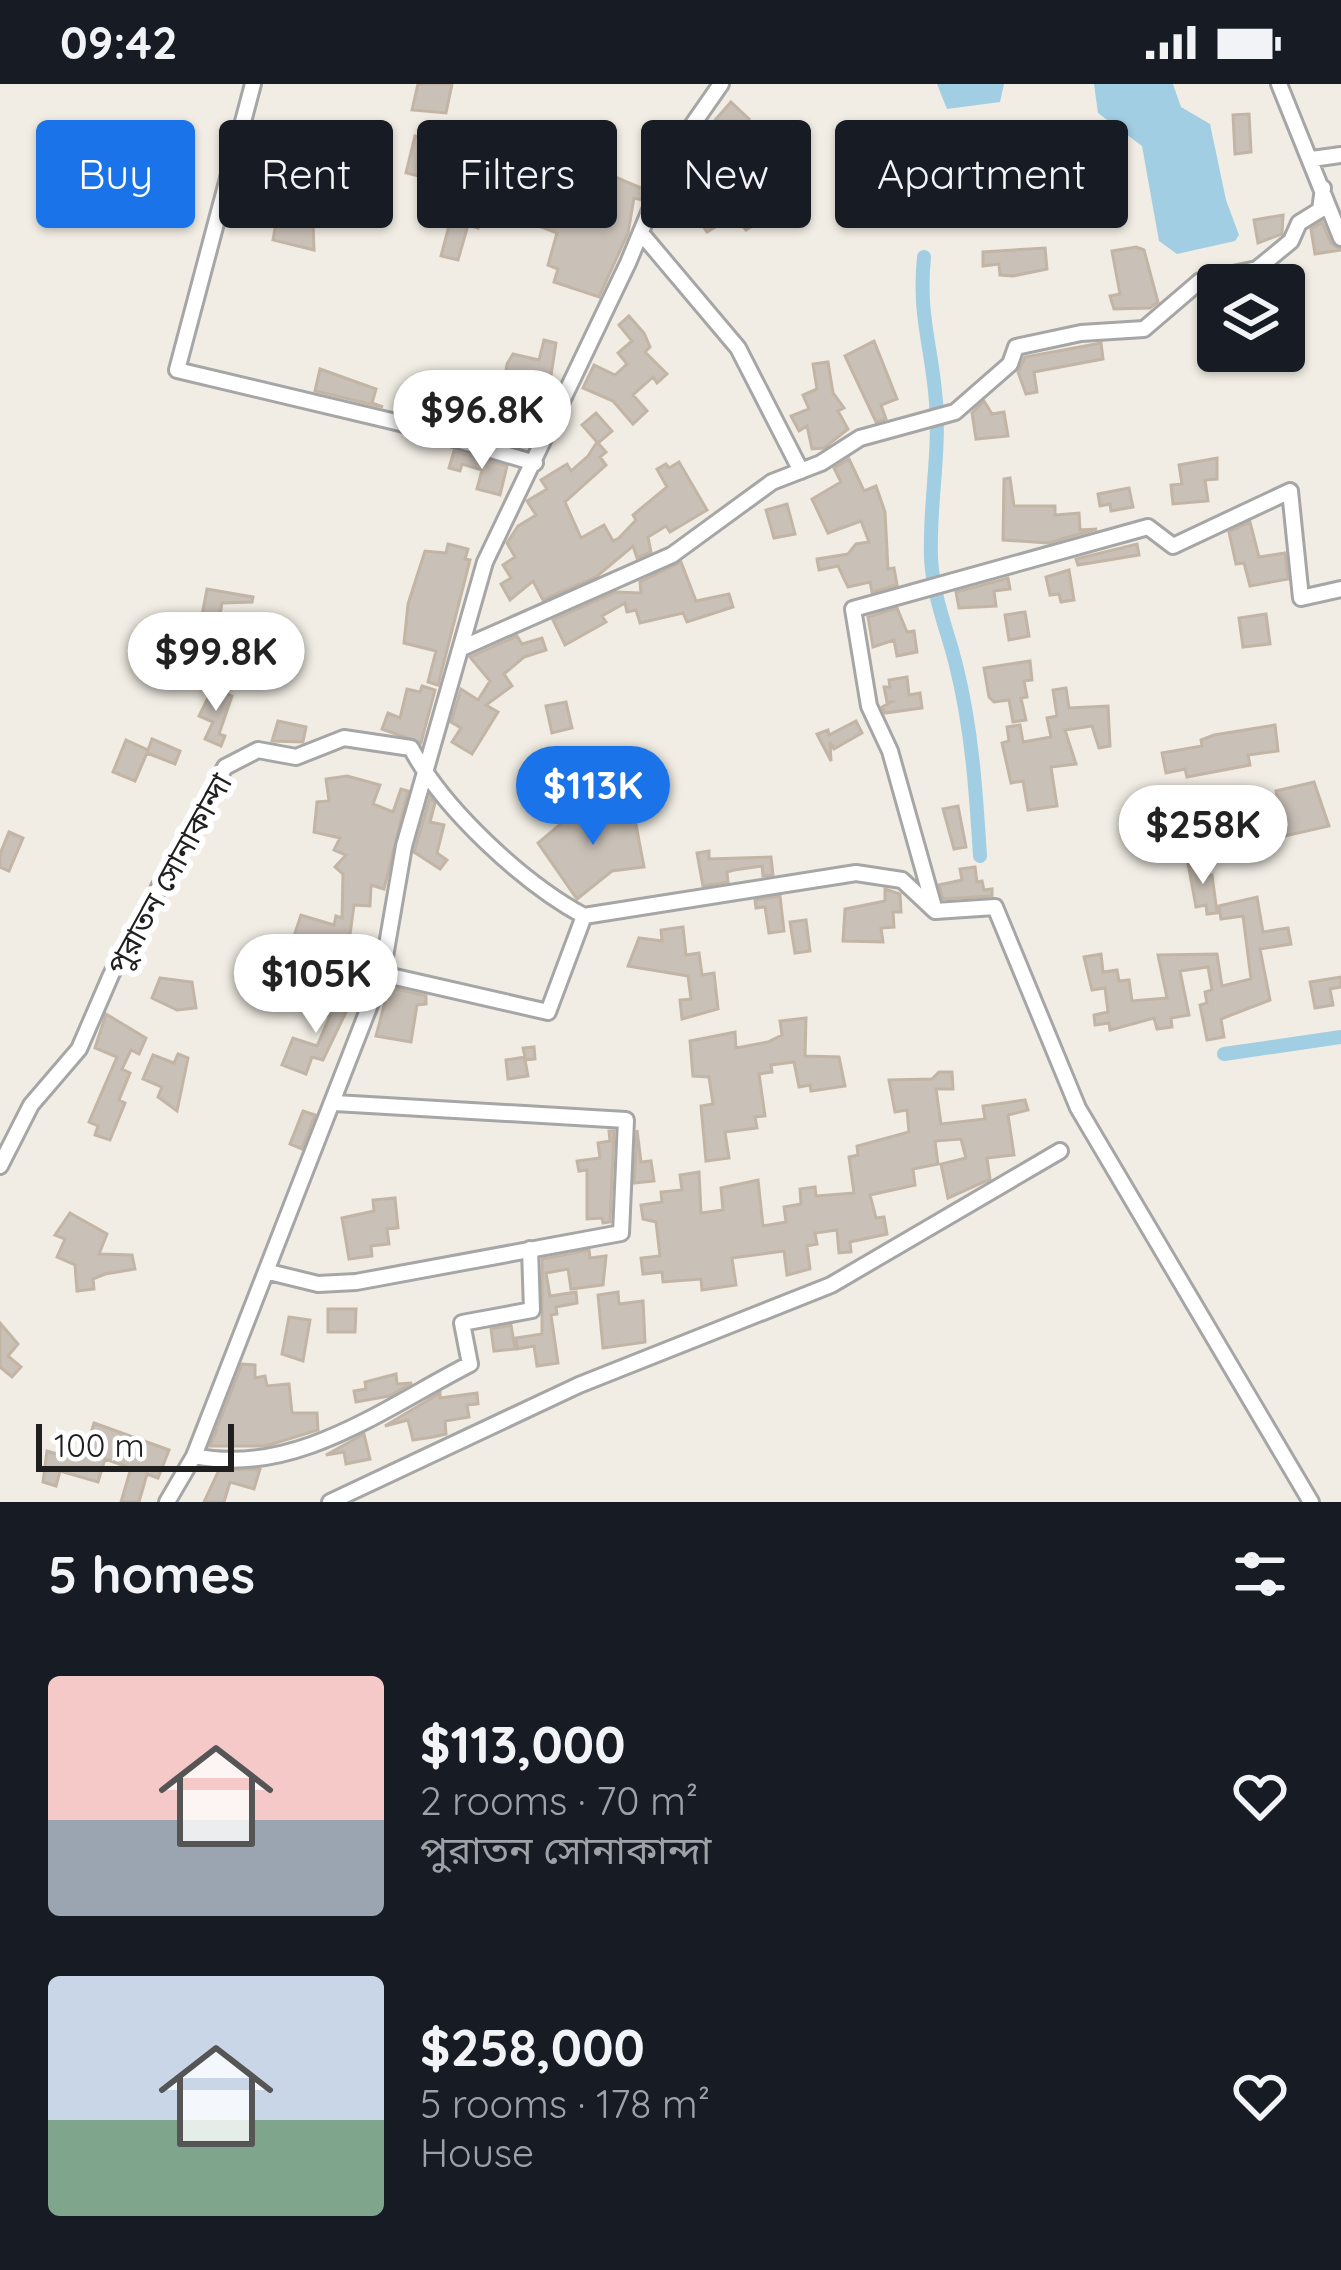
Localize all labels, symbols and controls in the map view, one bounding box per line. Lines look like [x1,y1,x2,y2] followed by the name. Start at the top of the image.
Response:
[60,14,178,70] text: 09:42
[36,120,195,228] chip: Buy
[219,120,393,228] chip: Rent
[417,120,617,228] chip: Filters
[641,120,811,228] chip: New
[835,120,1128,228] chip: Apartment
[1197,264,1305,372] map controls
[1197,264,1305,372] button: layers
[384,370,580,472] pin: $96.8K
[420,384,544,433] text: $96.8K
[118,612,314,714] pin: $99.8K
[155,626,277,675] text: $99.8K
[509,746,677,848] pin: $113K
[543,760,643,809] text: $113K
[98,766,240,981] street label: পুরাতন সোনাকান্দা
[1119,785,1287,887] pin: $258K
[1146,799,1260,848] text: $258K
[232,934,400,1036] pin: $105K
[261,948,371,997] text: $105K
[36,1418,234,1471] scale bar
[54,1424,145,1465] text: 100 m
[1227,1541,1293,1607] icon: filters
[48,1542,255,1606] text: 5 homes
[420,1712,625,1776] text: $113,000
[144,1724,288,1868] icon: home
[1227,1763,1293,1829] icon: heart
[420,1776,698,1825] text: 2 rooms · 70 m²
[420,1825,711,1874] text: পুরাতন সোনাকান্দা
[420,2015,645,2079] text: $258,000
[144,2024,288,2168] icon: home
[1227,2063,1293,2129] icon: heart
[420,2079,710,2128] text: 5 rooms · 178 m²
[420,2128,534,2177] text: House

